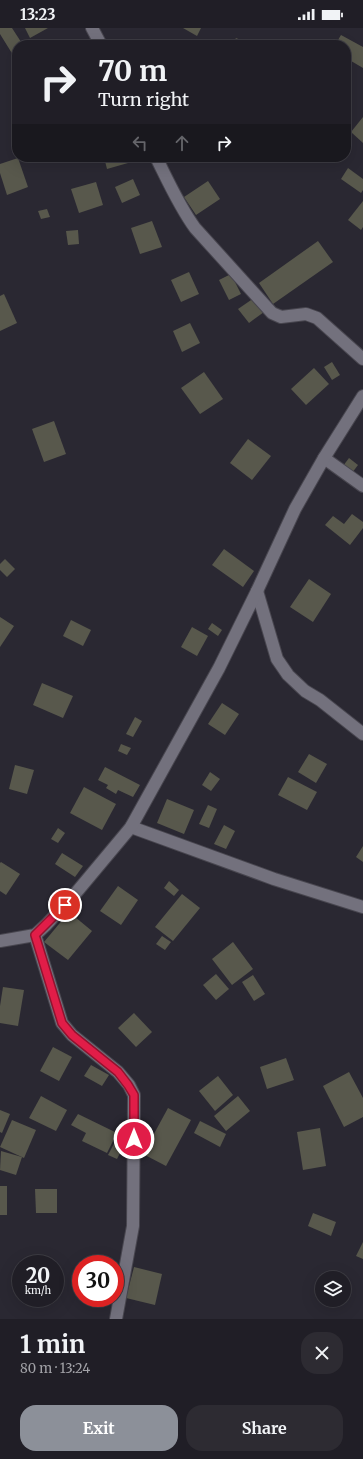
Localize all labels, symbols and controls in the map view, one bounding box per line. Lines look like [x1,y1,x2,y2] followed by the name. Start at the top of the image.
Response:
[20,5,55,24] text: 13:23
[98,53,167,89] text: 70 m
[32,56,84,108] icon: right
[98,88,189,111] text: Turn right
[129,132,151,154] icon: left
[171,132,193,154] icon: ahead
[213,132,235,154] icon: right
[48,888,82,922] pin
[54,894,76,916] icon: arrive
[113,1118,155,1160] position arrow
[72,1255,124,1307] speed limit sign: 30
[26,1263,50,1288] text: 20
[315,1271,351,1307] map controls
[315,1271,351,1307] button: layers
[25,1284,51,1297] text: km/h
[20,1329,85,1360] text: 1 min
[301,1332,343,1374] button: close
[20,1360,90,1377] text: 80 m · 13:24
[20,1405,178,1451] button: Exit
[186,1405,343,1451] button: Share

